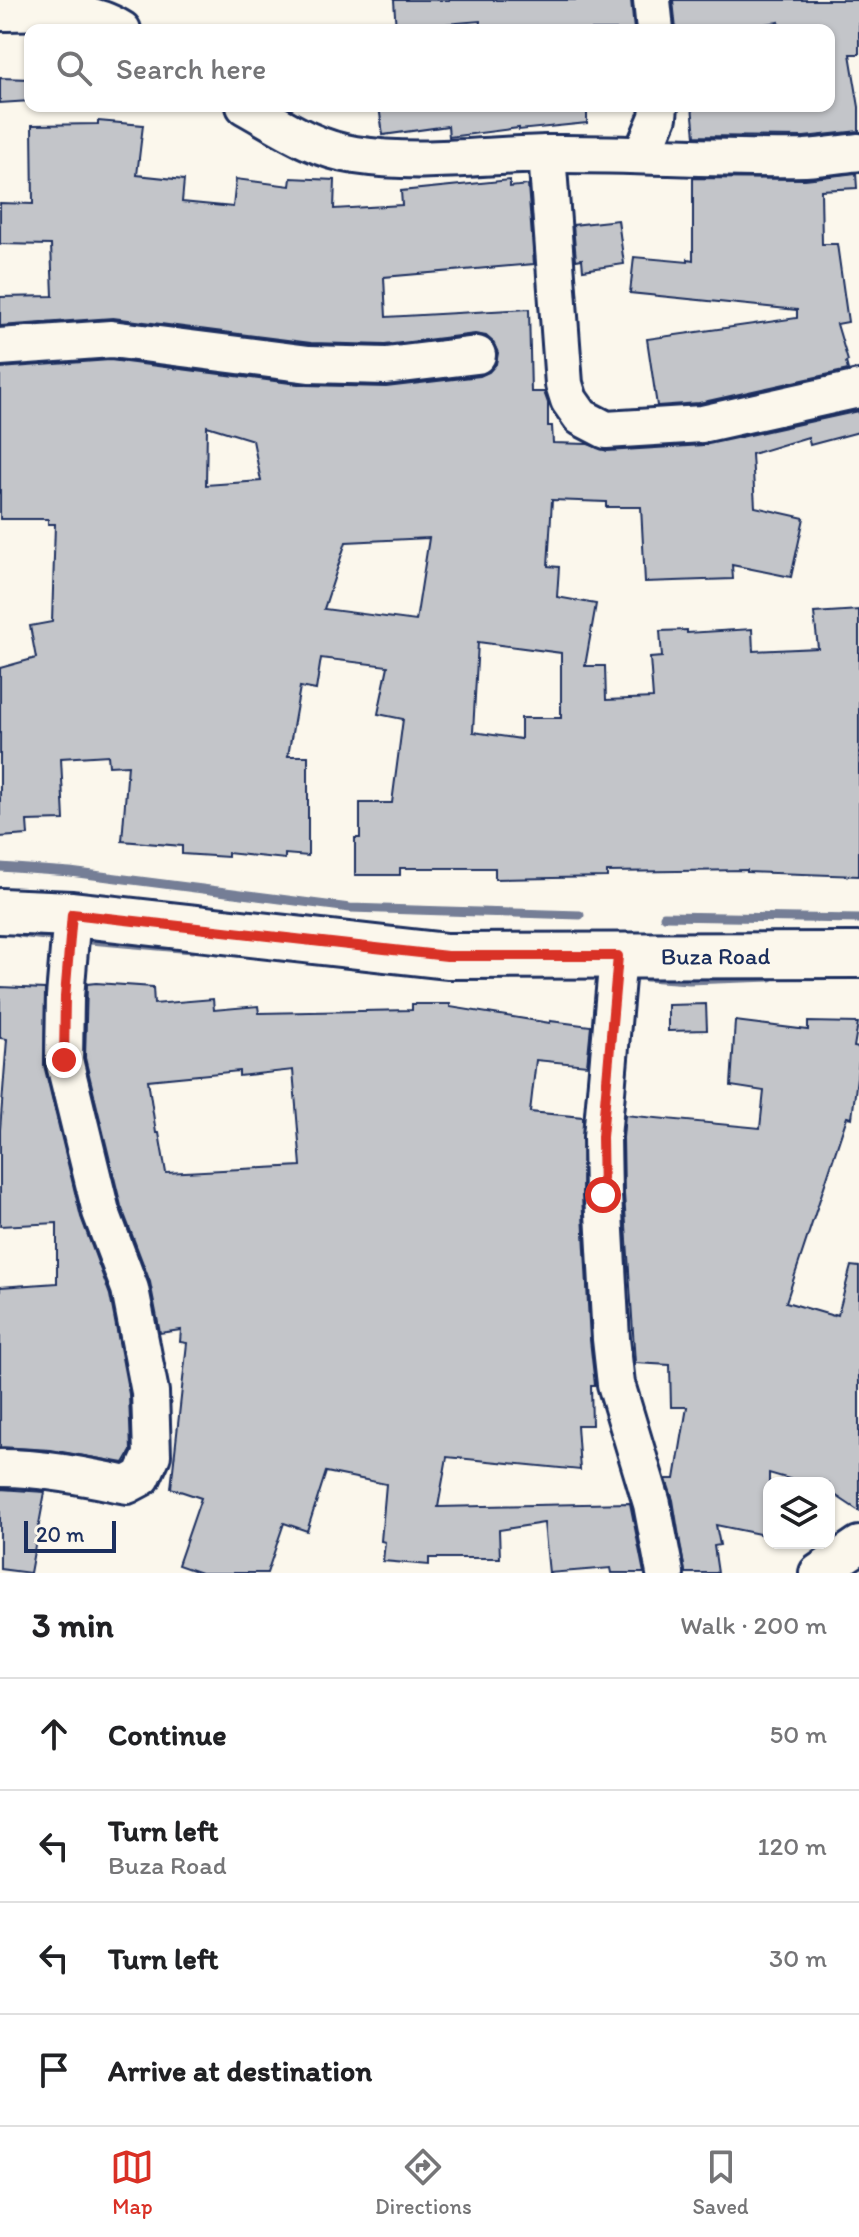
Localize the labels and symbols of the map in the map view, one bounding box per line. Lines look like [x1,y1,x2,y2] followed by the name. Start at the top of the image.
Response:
[661,941,771,970] street label: Buza Road
[46,1042,82,1078] route end
[585,1177,621,1213] route start
[24,1517,116,1553] scale bar

